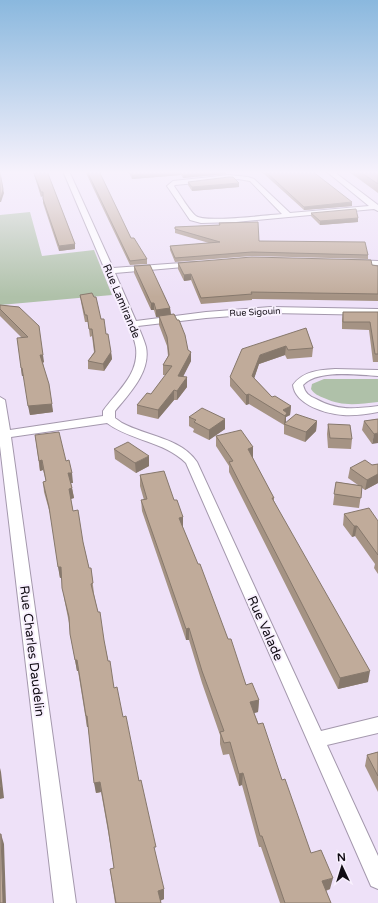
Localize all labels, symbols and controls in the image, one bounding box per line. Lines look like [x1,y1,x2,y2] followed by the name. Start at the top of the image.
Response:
[100,262,143,340] street label: Rue Lamirande
[229,306,281,319] street label: Rue Sigouin
[16,585,48,718] street label: Rue Charles Daudelin
[244,593,287,663] street label: Rue Valade
[322,847,362,887] north arrow
[336,851,346,864] text: N

